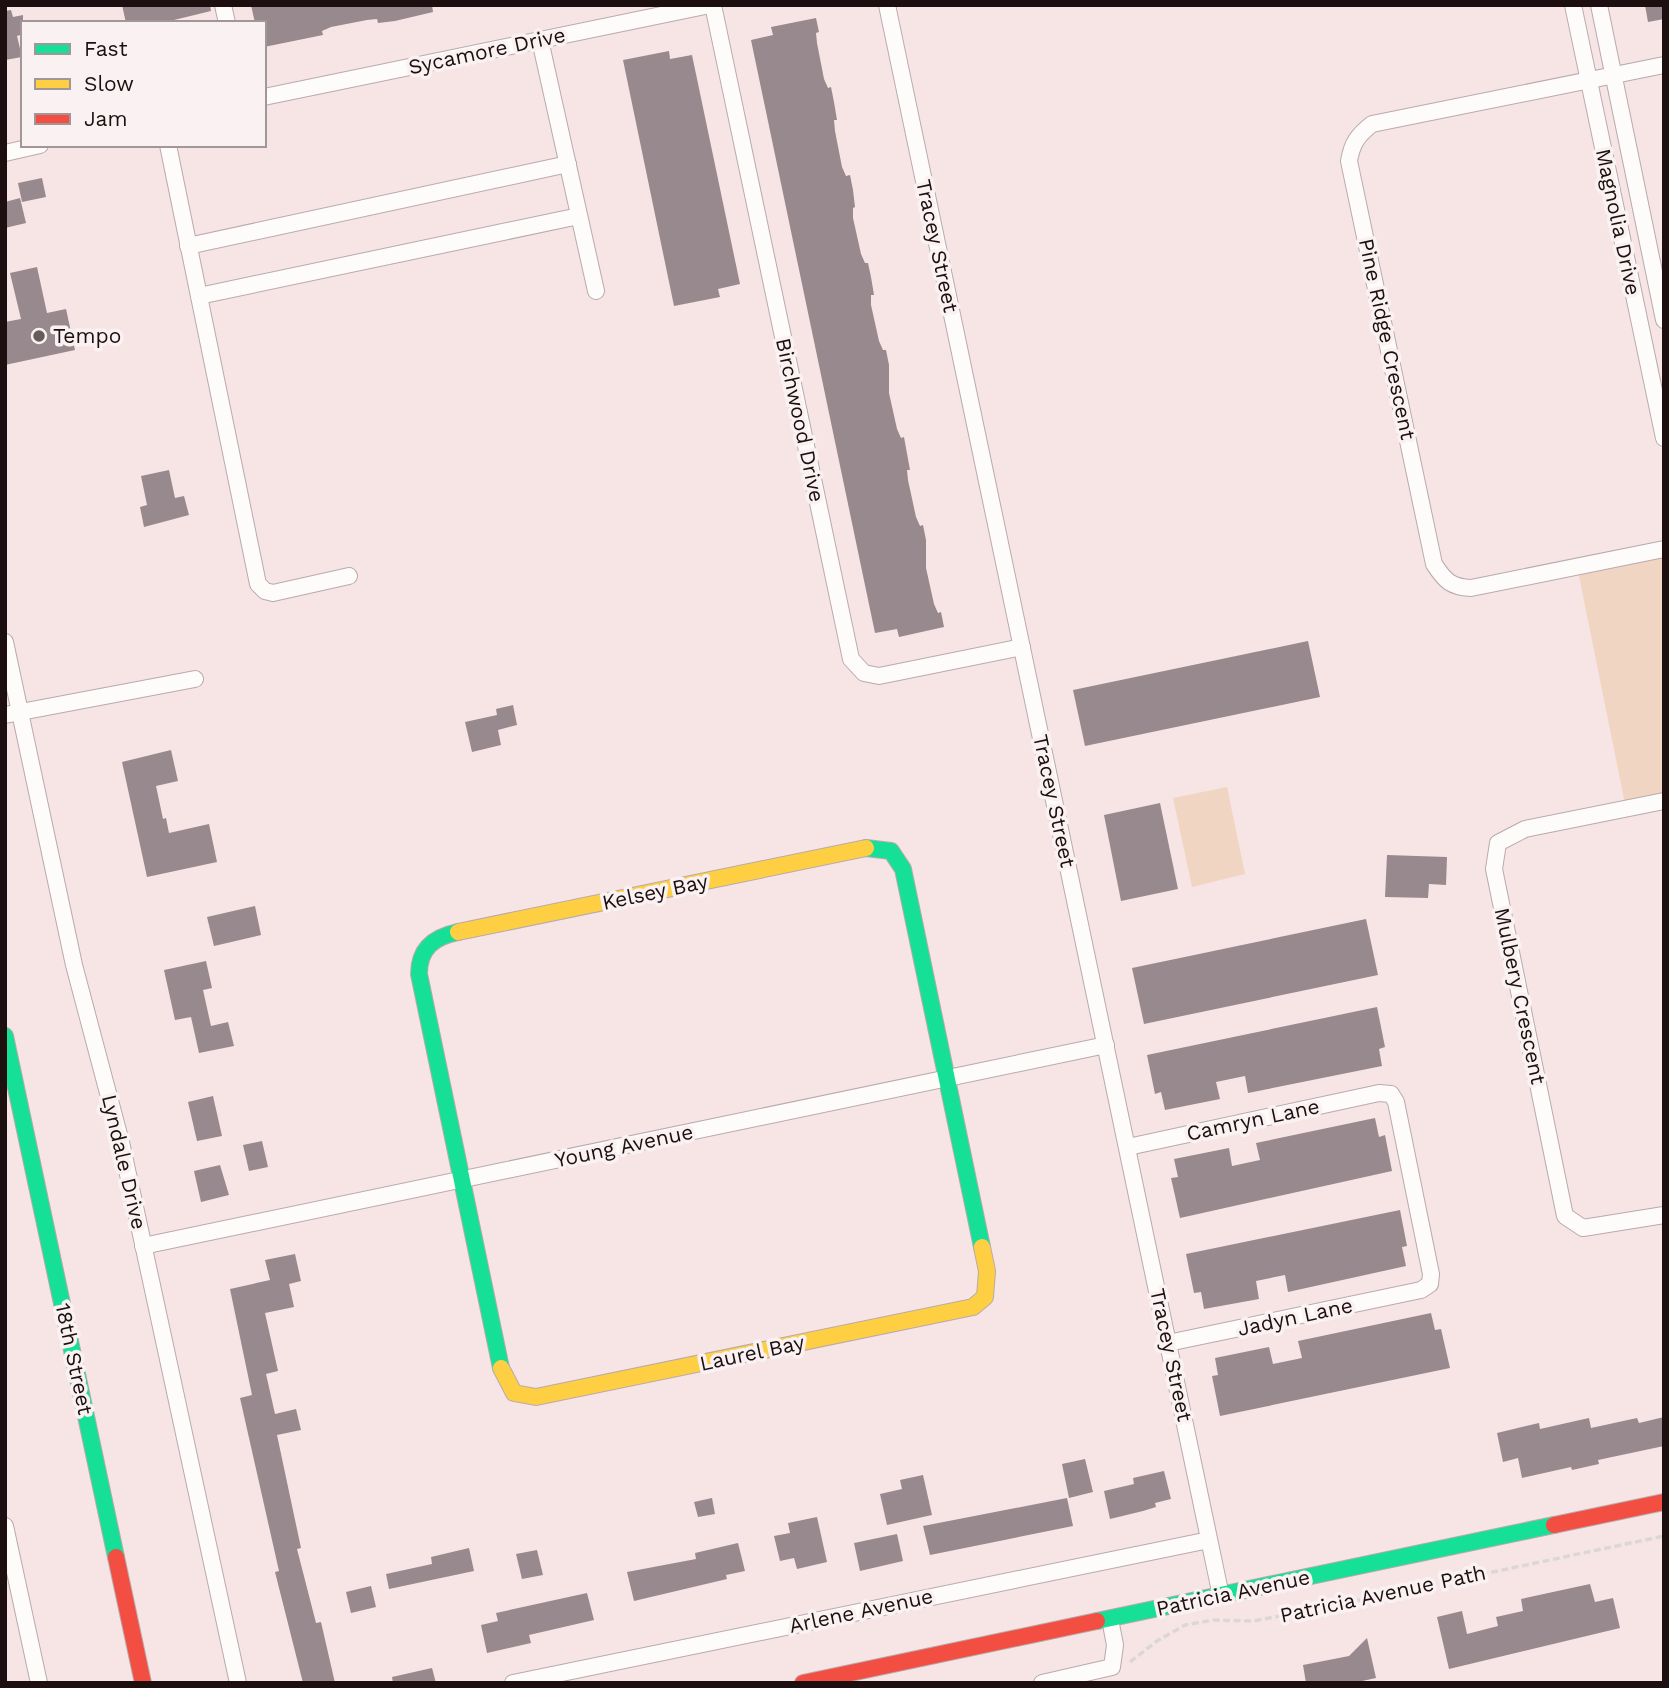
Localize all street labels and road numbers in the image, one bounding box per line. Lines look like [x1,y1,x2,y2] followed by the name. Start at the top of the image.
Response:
[406,22,568,79] street label: Sycamore Drive
[1591,146,1646,298] street label: Magnolia Drive
[911,177,964,315] street label: Tracey Street
[1354,236,1421,442] street label: Pine Ridge Crescent
[771,336,830,504] street label: Birchwood Drive
[1028,732,1081,870] street label: Tracey Street
[600,868,710,915] street label: Kelsey Bay
[1490,905,1551,1087] street label: Mulbery Crescent
[97,1092,152,1232] street label: Lyndale Drive
[1184,1093,1322,1146] street label: Camryn Lane
[552,1119,695,1172] street label: Young Avenue
[1145,1286,1198,1424] street label: Tracey Street
[1235,1292,1355,1341] street label: Jadyn Lane
[50,1301,99,1417] street label: 18th Street
[697,1329,807,1376] street label: Laurel Bay
[1278,1559,1488,1628] street label: Patricia Avenue Path
[1154,1564,1312,1621] street label: Patricia Avenue
[787,1583,935,1638] street label: Arlene Avenue

